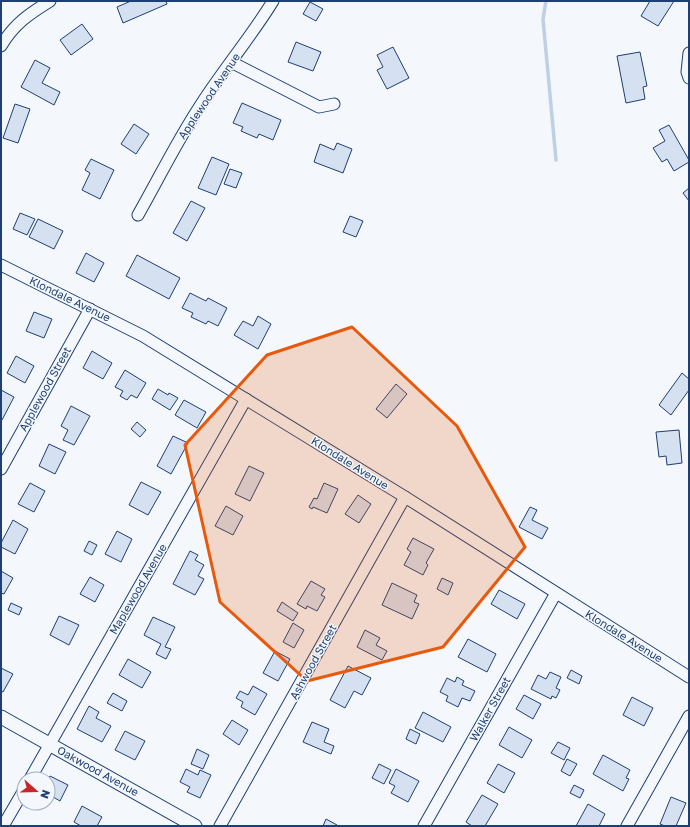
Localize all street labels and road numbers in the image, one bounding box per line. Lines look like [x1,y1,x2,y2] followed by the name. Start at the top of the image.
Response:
[175,50,242,141] street label: Applewood Avenue
[28,273,113,324] street label: Klondale Avenue
[16,344,73,433] street label: Applewood Street
[309,434,391,492] street label: Klondale Avenue
[106,541,169,636] street label: Maplewood Avenue
[583,607,665,665] street label: Klondale Avenue
[287,622,339,702] street label: Ashwood Street
[466,674,513,743] street label: Walker Street
[55,743,141,798] street label: Oakwood Avenue

